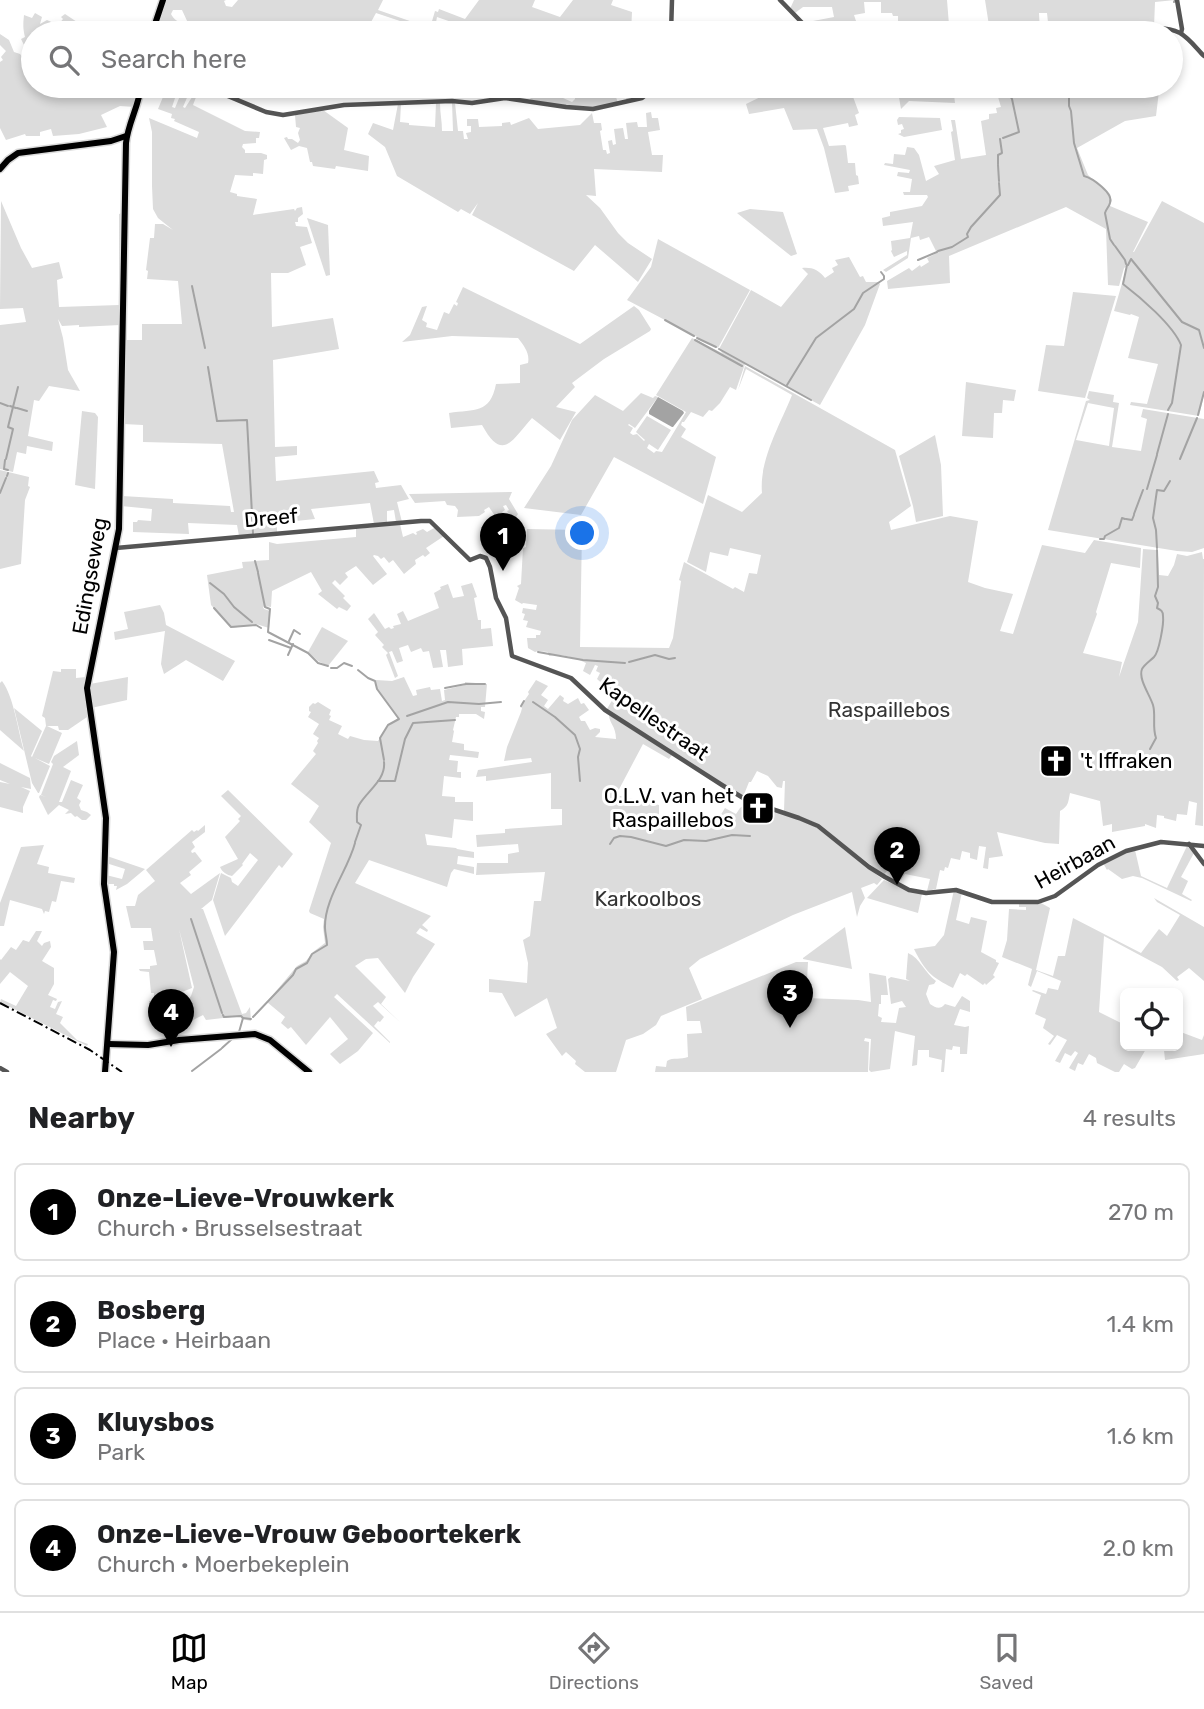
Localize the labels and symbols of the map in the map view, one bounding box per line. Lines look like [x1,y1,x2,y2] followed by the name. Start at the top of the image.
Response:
[243,503,299,532] street label: Dreef
[480,513,526,571] pin: 1
[67,515,112,636] street label: Edingseweg
[565,516,599,550] your location
[595,672,714,766] street label: Kapellestraat
[828,697,950,722] park label: Raspaillebos
[1037,742,1075,780] church icon: 't Iffraken
[1080,748,1172,773] place label: 't Iffraken
[604,783,734,832] place label: O.L.V. van het Raspaillebos
[739,789,777,827] church icon: O.L.V. van het Raspaillebos
[874,827,920,885] pin: 2
[1030,829,1119,894] street label: Heirbaan
[595,886,701,911] park label: Karkoolbos
[767,970,813,1028] pin: 3
[148,989,194,1047] pin: 4

